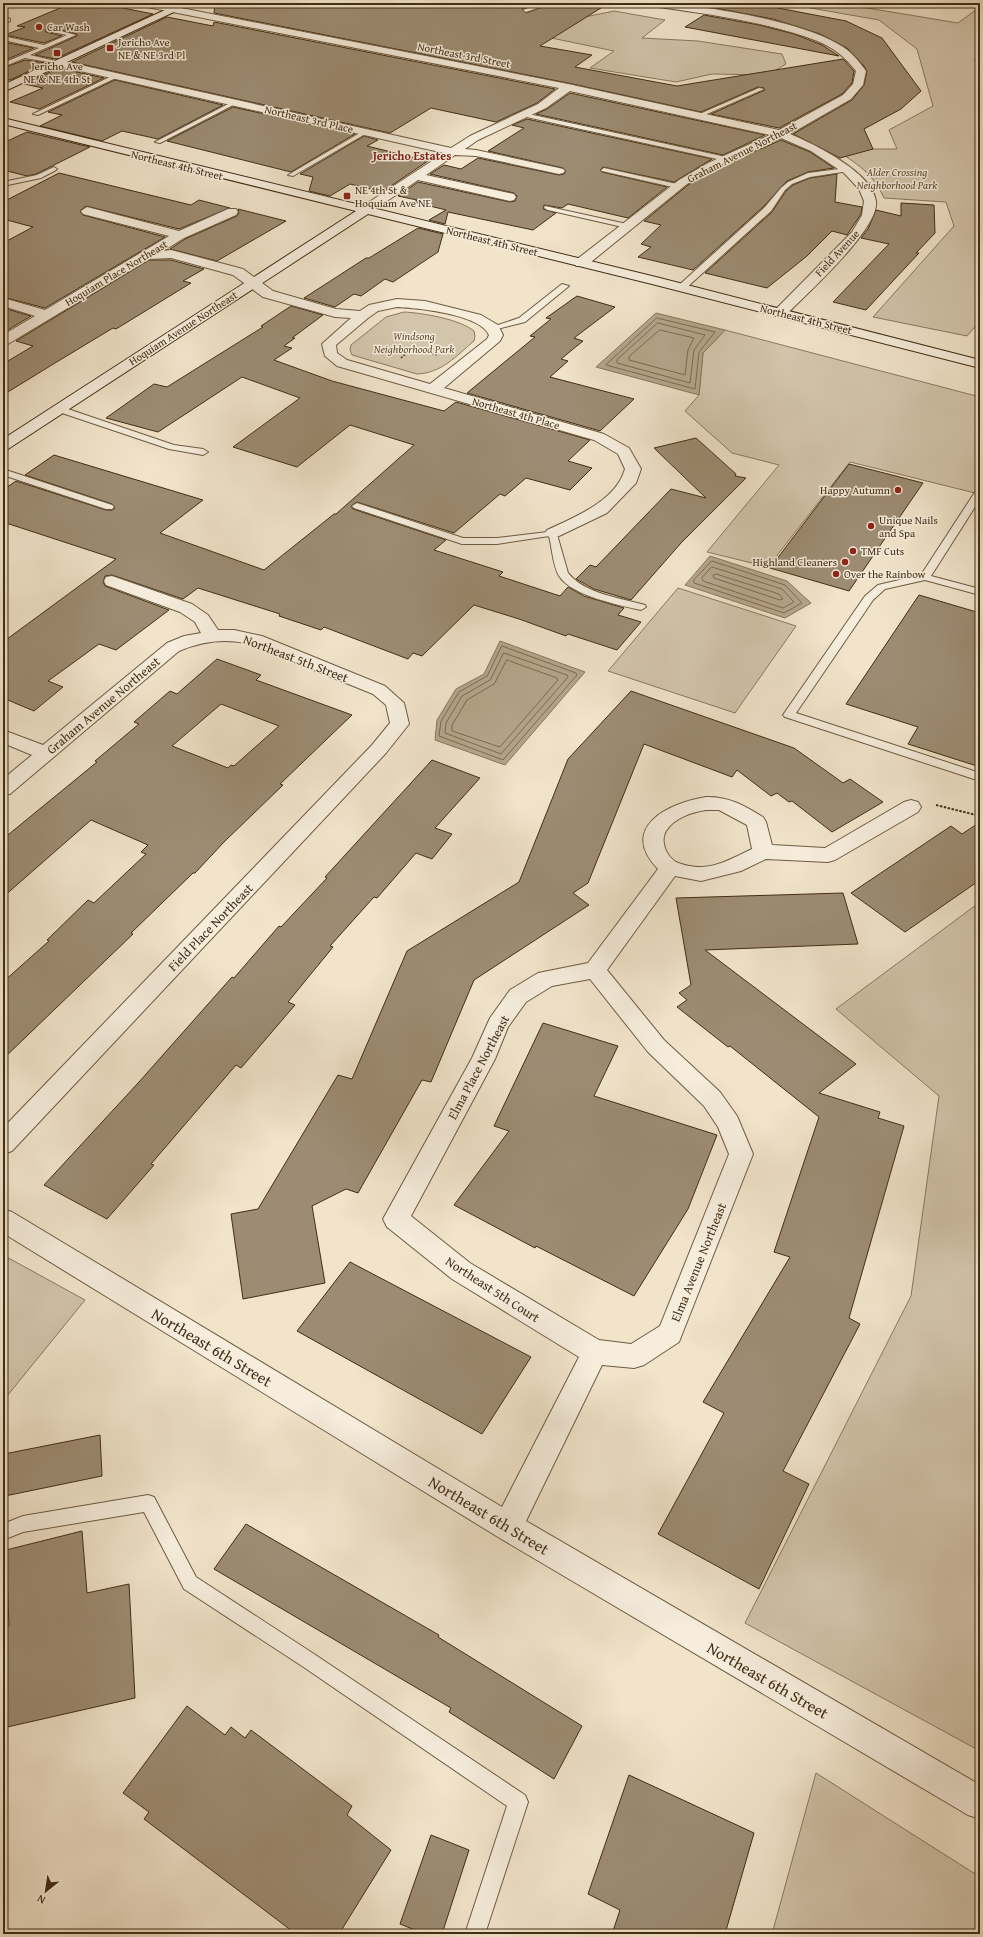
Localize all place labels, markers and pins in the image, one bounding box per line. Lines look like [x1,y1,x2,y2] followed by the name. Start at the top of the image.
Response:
[47,19,91,35] place label: Car Wash
[34,22,44,32] marker: Car Wash
[116,34,185,63] place label: Jericho Ave NE & NE 3rd Pl
[105,43,115,53] marker: Jericho Ave NE & NE 3rd Pl
[52,48,62,58] marker: Jericho Ave NE & NE 4th St
[23,58,91,87] place label: Jericho Ave NE & NE 4th St
[355,182,431,211] place label: NE 4th St & Hoquiam Ave NE
[342,191,352,201] marker: NE 4th St & Hoquiam Ave NE
[820,482,891,498] place label: Happy Autumn
[893,485,903,495] marker: Happy Autumn
[879,512,938,541] place label: Unique Nails and Spa
[866,521,876,531] marker: Unique Nails and Spa
[861,543,904,559] place label: TMF Cuts
[848,546,858,556] marker: TMF Cuts
[753,554,837,570] place label: Highland Cleaners
[840,557,850,567] marker: Highland Cleaners
[844,566,926,582] place label: Over the Rainbow
[831,569,841,579] marker: Over the Rainbow

